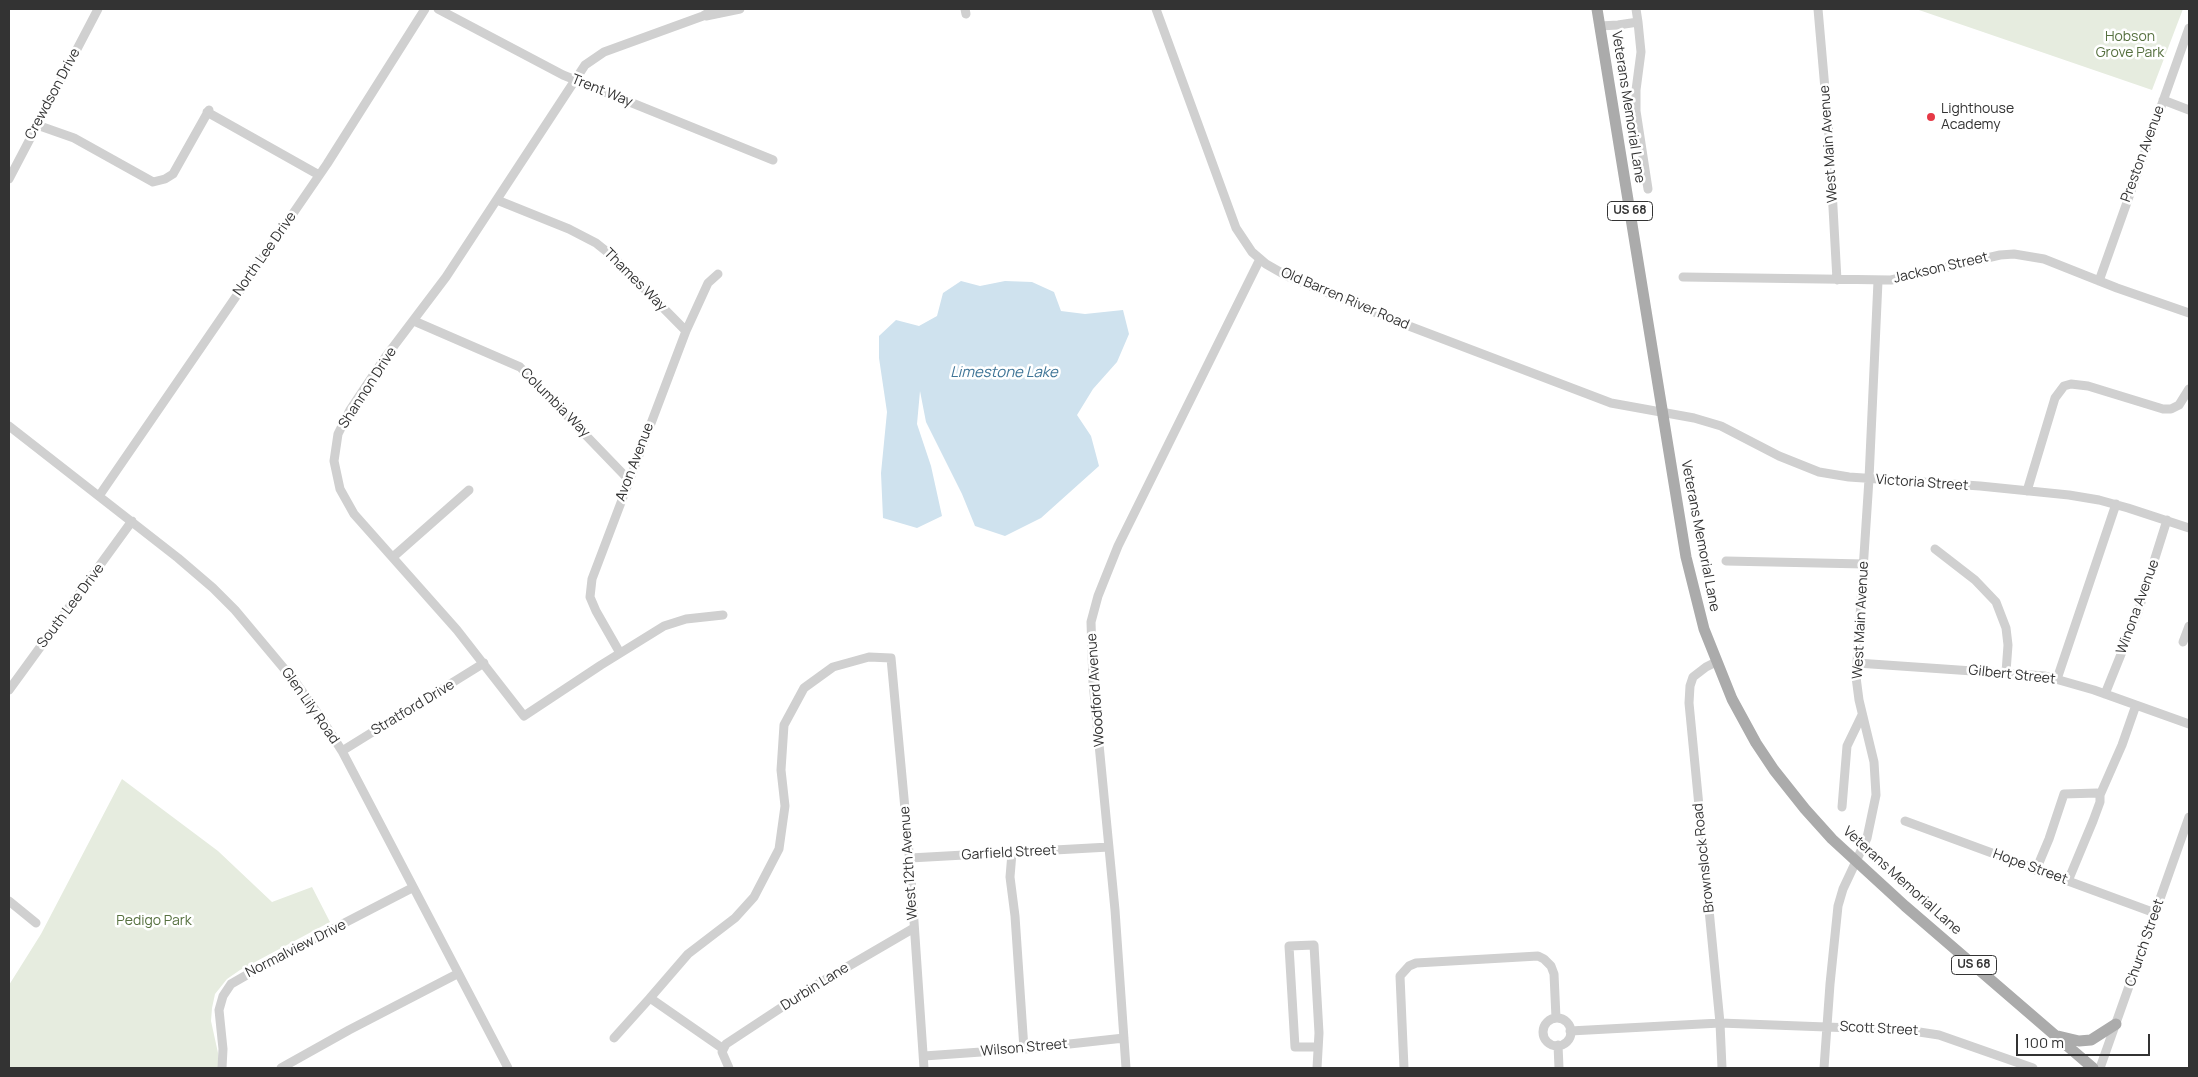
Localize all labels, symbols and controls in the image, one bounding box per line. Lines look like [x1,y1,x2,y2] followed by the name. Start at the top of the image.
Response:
[2096,29,2164,62] park label: Hobson Grove Park
[1608,30,1648,184] street label: Veterans Memorial Lane
[22,45,84,143] street label: Crewdson Drive
[569,71,635,111] street label: Trent Way
[1817,85,1841,203] street label: West Main Avenue
[1941,101,2014,134] place label: Lighthouse Academy
[2118,103,2168,205] street label: Preston Avenue
[1925,111,1937,123] marker: Lighthouse Academy
[1608,202,1652,220] road number: US 68
[230,209,300,299] street label: North Lee Drive
[600,245,670,315] street label: Thames Way
[1892,249,1990,287] street label: Jackson Street
[1278,264,1412,334] street label: Old Barren River Road
[336,344,400,432] street label: Shannon Drive
[950,364,1058,382] water label: Limestone Lake
[517,365,593,441] street label: Columbia Way
[612,420,658,504] street label: Avon Avenue
[1677,459,1723,613] street label: Veterans Memorial Lane
[1875,471,1969,495] street label: Victoria Street
[2113,557,2163,657] street label: Winona Avenue
[34,561,108,651] street label: South Lee Drive
[1850,561,1872,679] street label: West Main Avenue
[1084,633,1108,747] street label: Woodford Avenue
[1968,662,2056,688] street label: Gilbert Street
[278,665,342,747] street label: Glen Lily Road
[368,677,458,739] street label: Stratford Drive
[1690,802,1718,914] street label: Brownslock Road
[897,805,921,921] street label: West 12th Avenue
[1839,823,1965,939] street label: Veterans Memorial Lane
[961,842,1057,864] street label: Garfield Street
[1990,846,2070,888] street label: Hope Street
[2122,897,2168,989] street label: Church Street
[116,913,192,929] park label: Pedigo Park
[243,916,349,982] street label: Normalview Drive
[1952,956,1996,974] road number: US 68
[778,960,852,1014] street label: Durbin Lane
[1839,1019,1919,1039] street label: Scott Street
[2018,1024,2152,1056] scale bar
[2024,1032,2064,1053] text: 100 m
[980,1036,1068,1060] street label: Wilson Street

